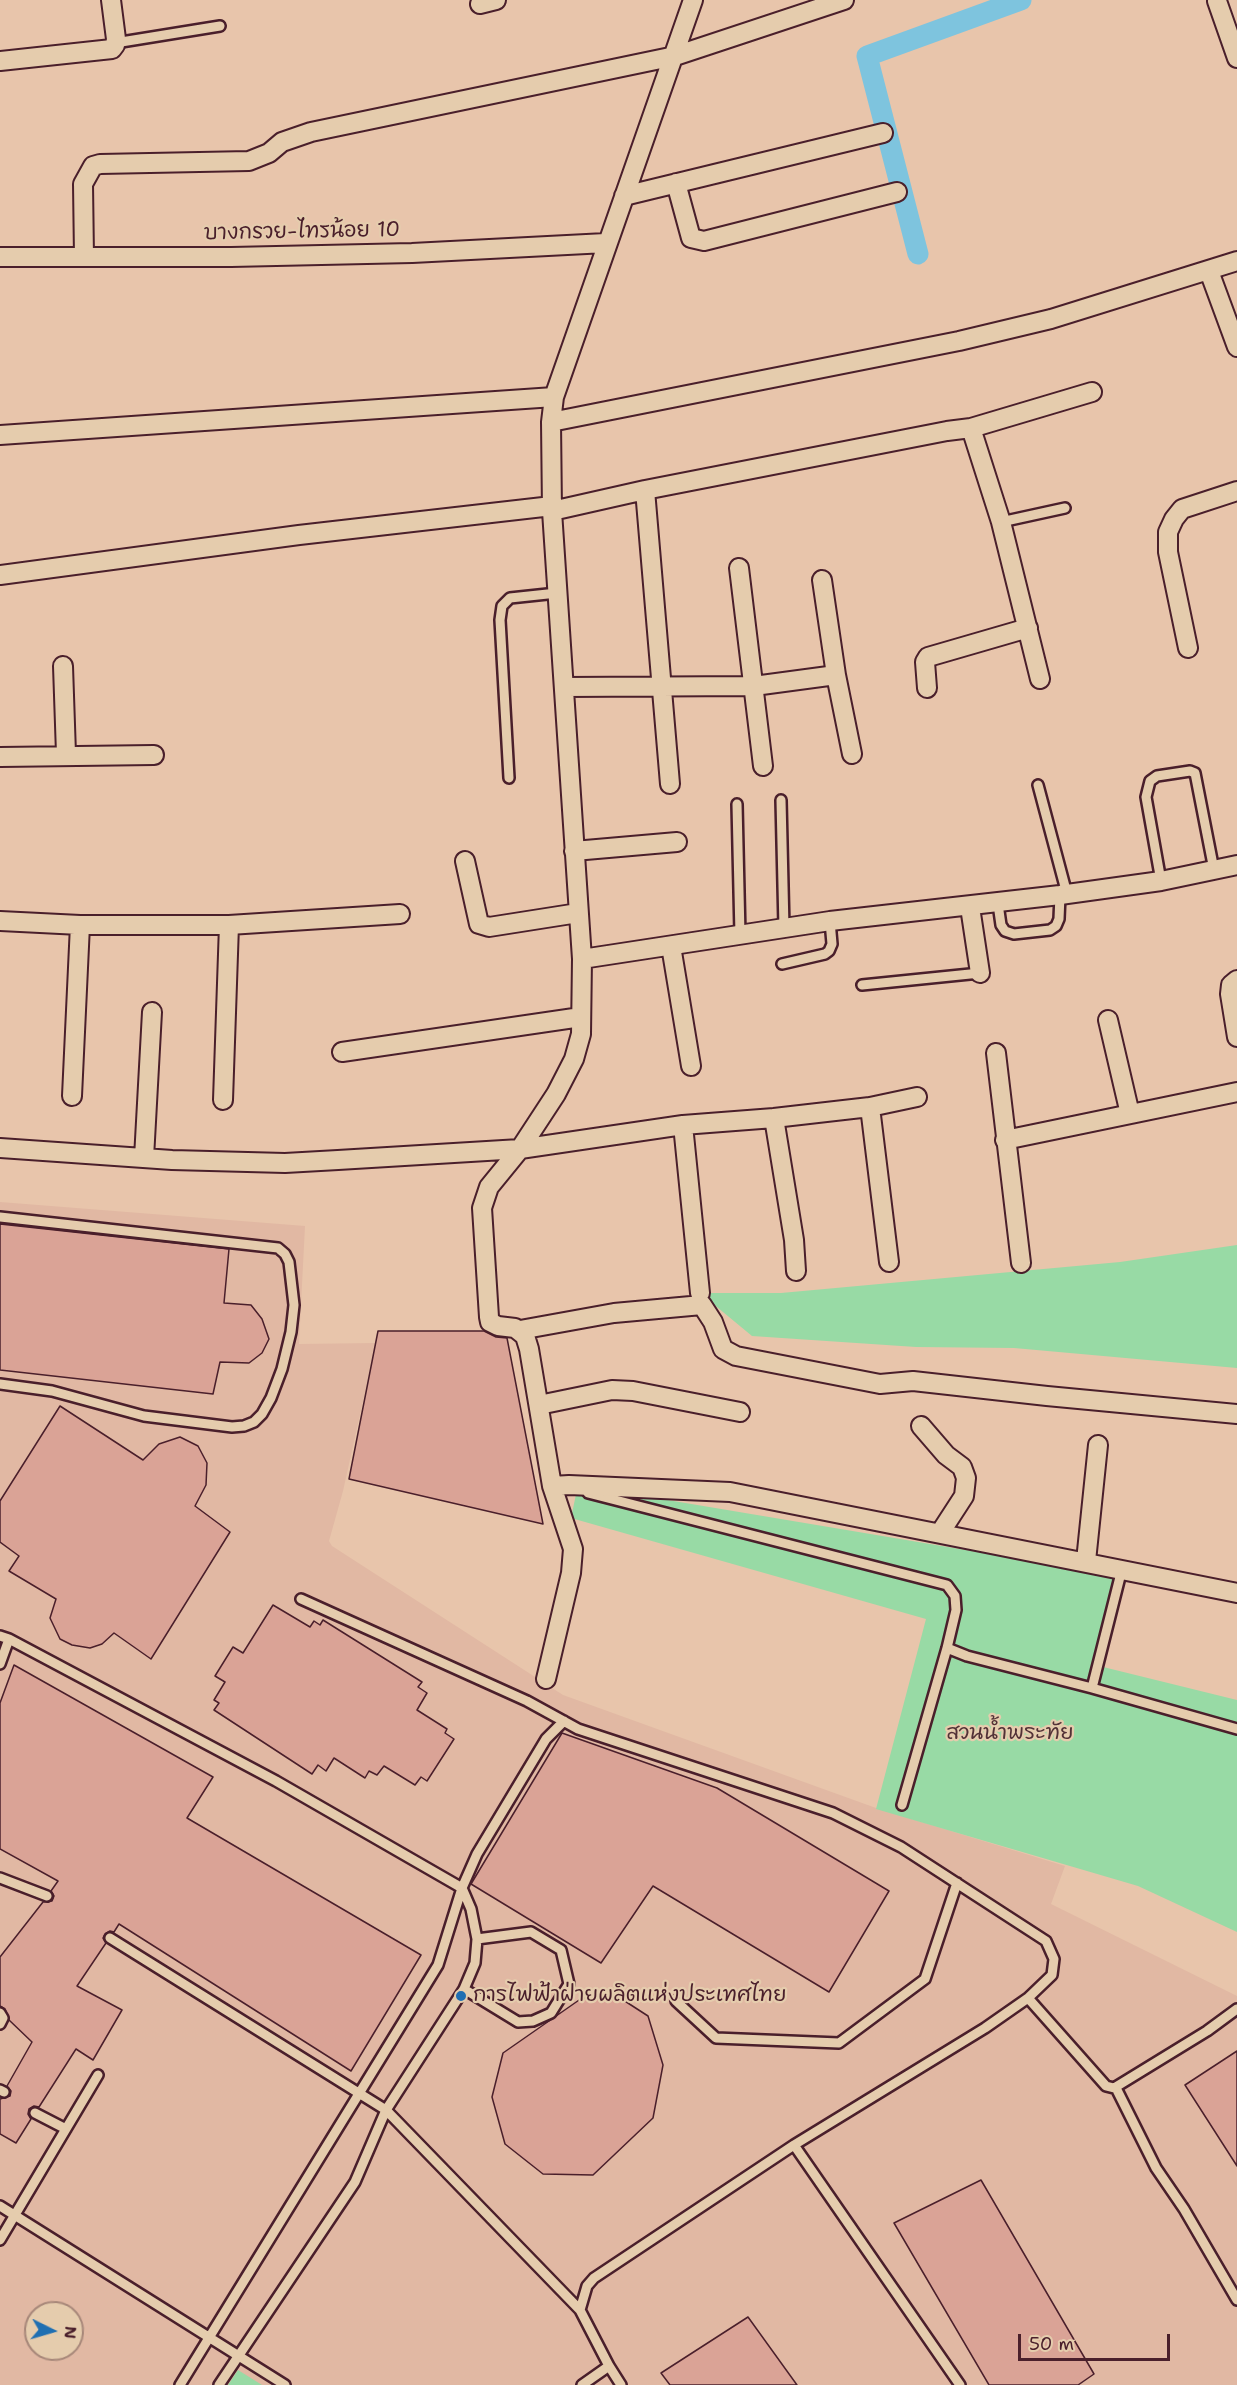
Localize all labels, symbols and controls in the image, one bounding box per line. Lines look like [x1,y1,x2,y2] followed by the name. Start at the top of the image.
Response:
[204,218,400,246] street label: บางกรวย-ไทรน้อย 10
[946,1721,1074,1747] park label: สวนน้ำพระทัย
[473,1983,787,2009] place label: การไฟฟ้าฝ่ายผลิตแห่งประเทศไทย
[454,1989,468,2003] marker: การไฟฟ้าฝ่ายผลิตแห่งประเทศไทย
[24,2301,84,2361] north arrow
[1021,2322,1172,2360] scale bar
[59,2325,81,2340] text: N
[1029,2332,1074,2356] text: 50 m

